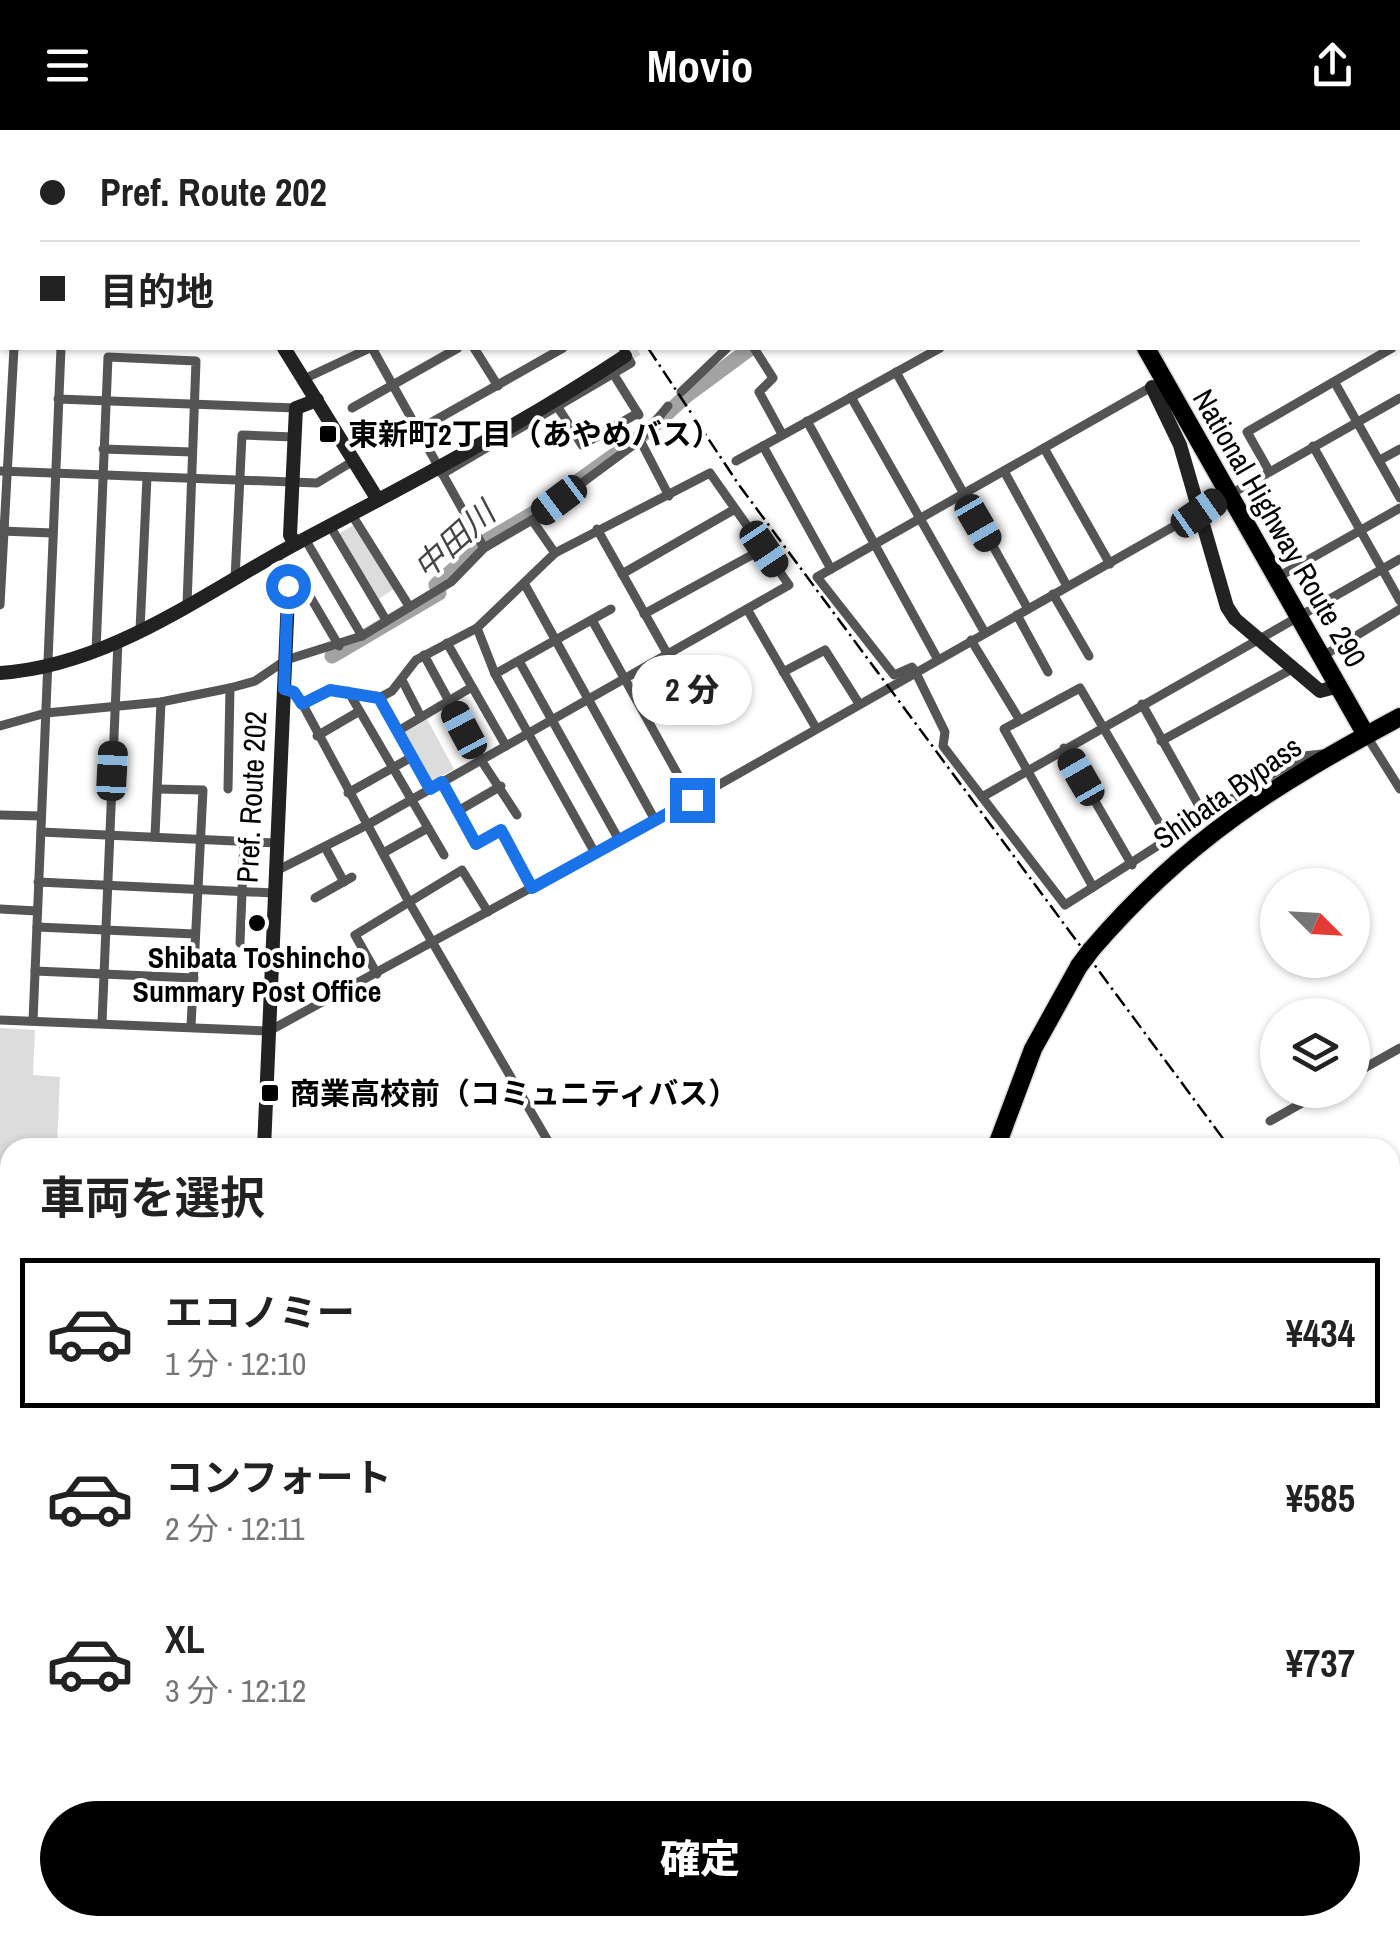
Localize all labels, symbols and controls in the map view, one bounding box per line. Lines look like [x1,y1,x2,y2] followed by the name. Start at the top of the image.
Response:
[647,35,753,96] text: Movio
[40,38,95,93] icon: menu
[1305,38,1360,93] icon: share
[100,167,327,218] text: Pref. Route 202
[100,266,214,317] text: 目的地
[1184,382,1376,674] street label: National Highway Route 290
[348,414,722,454] place label: 東新町2丁目（あやめバス）
[317,423,339,445] marker: 東新町2丁目（あやめバス）
[526,470,592,530] car
[1166,484,1232,542] car
[404,490,506,588] water label: 中田川
[950,490,1006,556] car
[735,516,793,582] car
[266,564,311,609] route start
[632,655,752,725] callout: 2 分
[665,668,719,711] text: 2 分
[437,696,491,764] car
[227,710,275,884] street label: Pref. Route 202
[1145,726,1309,858] street label: Shibata Bypass
[95,740,129,802] car
[1053,744,1109,810] car
[670,778,715,823] route end
[1260,868,1370,978] north arrow
[1260,868,1370,1108] map controls
[246,912,268,934] marker: Shibata Toshincho Summary Post Office
[133,937,381,1011] place label: Shibata Toshincho Summary Post Office
[1260,998,1370,1108] button: layers
[290,1073,738,1113] place label: 商業高校前（コミュニティバス）
[259,1082,281,1104] marker: 商業高校前（コミュニティバス）
[40,1167,265,1228] text: 車両を選択
[165,1287,355,1338] text: エコノミー
[45,1288,135,1378] icon: car
[1286,1308,1355,1359] text: ¥434
[165,1342,306,1385] text: 1 分 · 12:10
[165,1452,392,1503] text: コンフォート
[45,1453,135,1543] icon: car
[1286,1473,1355,1524] text: ¥585
[165,1507,305,1550] text: 2 分 · 12:11
[165,1614,205,1665] text: XL
[45,1618,135,1708] icon: car
[1286,1638,1355,1689] text: ¥737
[165,1669,306,1712] text: 3 分 · 12:12
[40,1801,1360,1916] button: 確定

